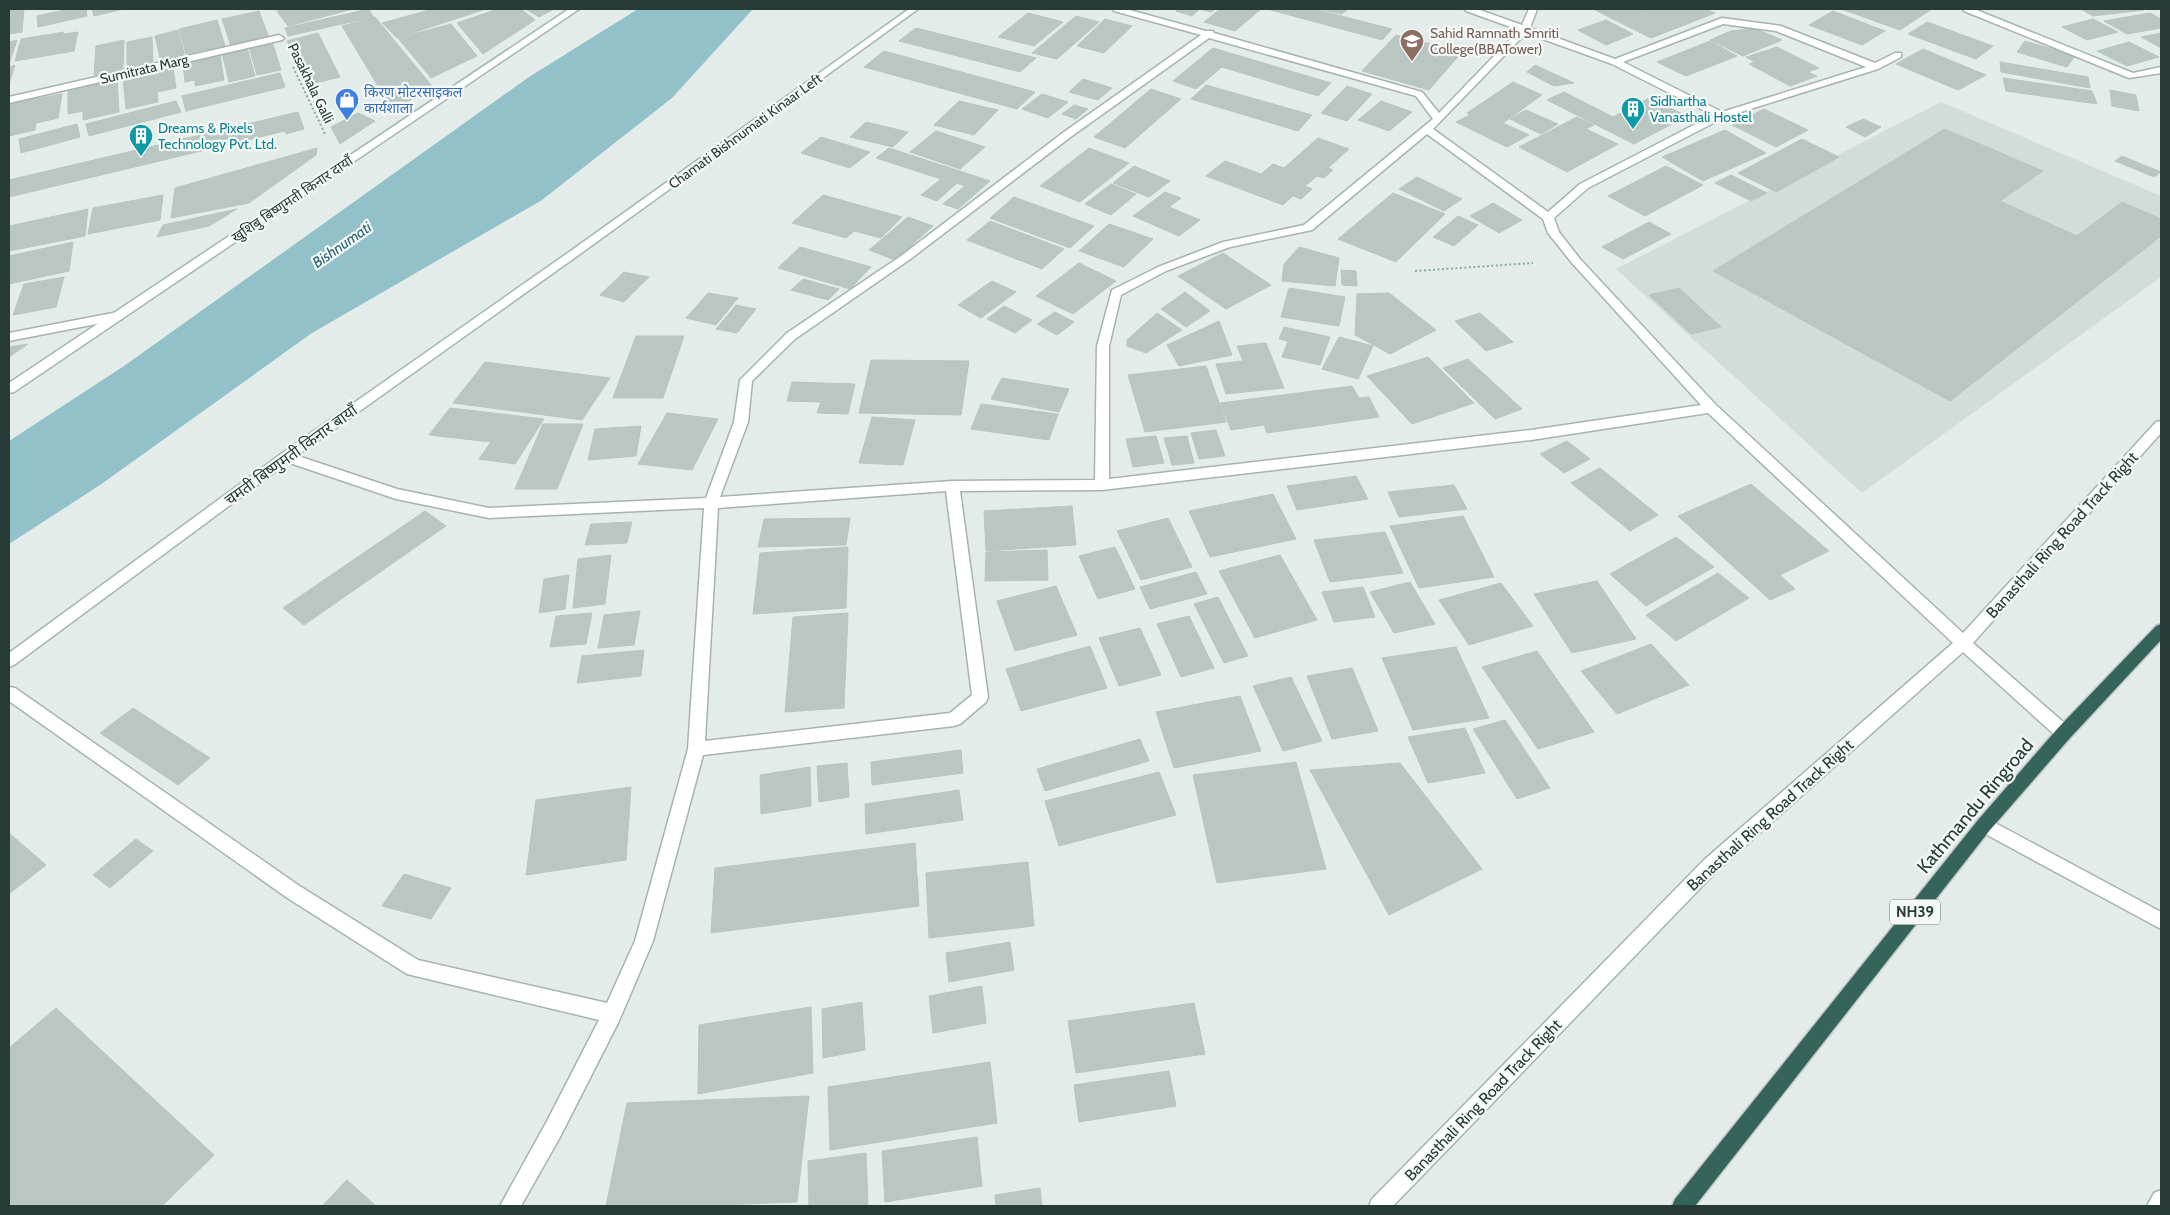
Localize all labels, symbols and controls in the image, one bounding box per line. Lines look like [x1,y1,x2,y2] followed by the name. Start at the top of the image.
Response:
[1430,24,1559,58] place label: Sahid Ramnath Smriti College(BBATower)
[1399,28,1425,62] school or university icon: Sahid Ramnath Smriti College(BBATower)
[284,40,338,126] street label: Pasakhala Galli
[98,50,191,88] street label: Sumitrata Marg
[665,69,826,193] street label: Chamati Bishnumati Kinaar Left
[364,83,463,117] place label: किरण मोटरसाइकल कार्यशाला
[334,87,360,121] shop icon: किरण मोटरसाइकल कार्यशाला
[1650,92,1753,126] place label: Sidhartha Vanasthali Hostel
[1620,96,1646,130] building icon: Sidhartha Vanasthali Hostel
[158,119,277,153] place label: Dreams & Pixels Technology Pvt. Ltd.
[128,123,154,157] building icon: Dreams & Pixels Technology Pvt. Ltd.
[228,151,358,247] street label: खुशिबु बिष्णुमती किनार दायाँ
[309,218,376,272] water label: Bishnumati
[221,400,362,510] street label: चमती बिष्णुमती किनार बायाँ
[1982,447,2142,622] street label: Banasthali Ring Road Track Right
[1912,734,2038,878] street label: Kathmandu Ringroad
[1683,735,1858,895] street label: Banasthali Ring Road Track Right
[1890,900,1940,924] road number: NH39
[1401,1015,1566,1185] street label: Banasthali Ring Road Track Right

